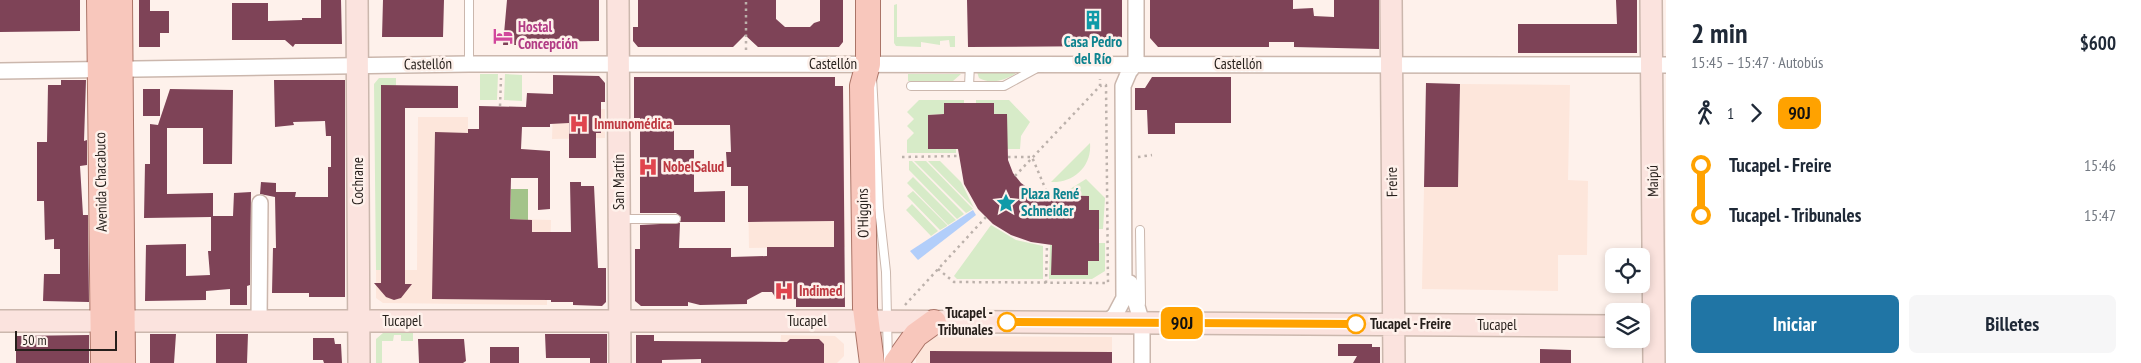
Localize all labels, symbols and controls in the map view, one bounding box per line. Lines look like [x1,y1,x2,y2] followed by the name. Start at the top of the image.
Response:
[1082,9,1104,31] building icon: Casa Pedro del Río
[1691,14,1748,51] text: 2 min
[518,17,578,53] place label: Hostal Concepción
[492,25,514,47] hotel icon: Hostal Concepción
[2080,31,2116,55] text: $600
[1064,32,1122,68] place label: Casa Pedro del Río
[1691,52,1823,72] text: 15:45 – 15:47 · Autobús
[404,54,452,73] street label: Castellón
[809,54,857,73] street label: Castellón
[1214,54,1262,73] street label: Castellón
[1691,99,1719,127] icon: walk
[1742,99,1770,127] icon: forward
[1788,101,1811,124] text: 90J
[1727,103,1734,123] text: 1
[568,113,590,135] hospital icon: Inmunomédica
[594,114,672,133] place label: Inmunomédica
[90,132,111,232] street label: Avenida Chacabuco
[1729,153,1832,177] text: Tucapel - Freire
[609,154,628,210] street label: San Martín
[2084,155,2116,175] text: 15:46
[637,156,659,178] hospital icon: NobelSalud
[348,157,367,205] street label: Cochrane
[663,157,725,176] place label: NobelSalud
[1643,165,1662,197] street label: Maipú
[1382,167,1401,197] street label: Freire
[1021,184,1080,220] place label: Plaza René Schneider
[853,188,872,238] street label: O'Higgins
[995,192,1017,214] place icon: Plaza René Schneider
[1729,203,1861,227] text: Tucapel - Tribunales
[2084,205,2116,225] text: 15:47
[1605,248,1650,348] map controls
[1605,248,1650,293] button: locate
[773,280,795,302] hospital icon: Indimed
[799,281,843,300] place label: Indimed
[1691,295,1899,353] button: Iniciar
[1909,295,2116,353] button: Billetes
[938,303,993,339] place label: Tucapel - Tribunales
[1605,303,1650,348] button: layers
[1153,307,1211,339] line badge: 90J
[382,311,422,330] street label: Tucapel
[787,311,827,330] street label: Tucapel
[1171,311,1193,334] text: 90J
[997,312,1017,332] marker: Tucapel - Tribunales
[1346,314,1366,334] marker: Tucapel - Freire
[1370,314,1451,333] place label: Tucapel - Freire
[1477,315,1517,334] street label: Tucapel
[15,328,118,351] scale bar
[22,331,47,349] text: 50 m

